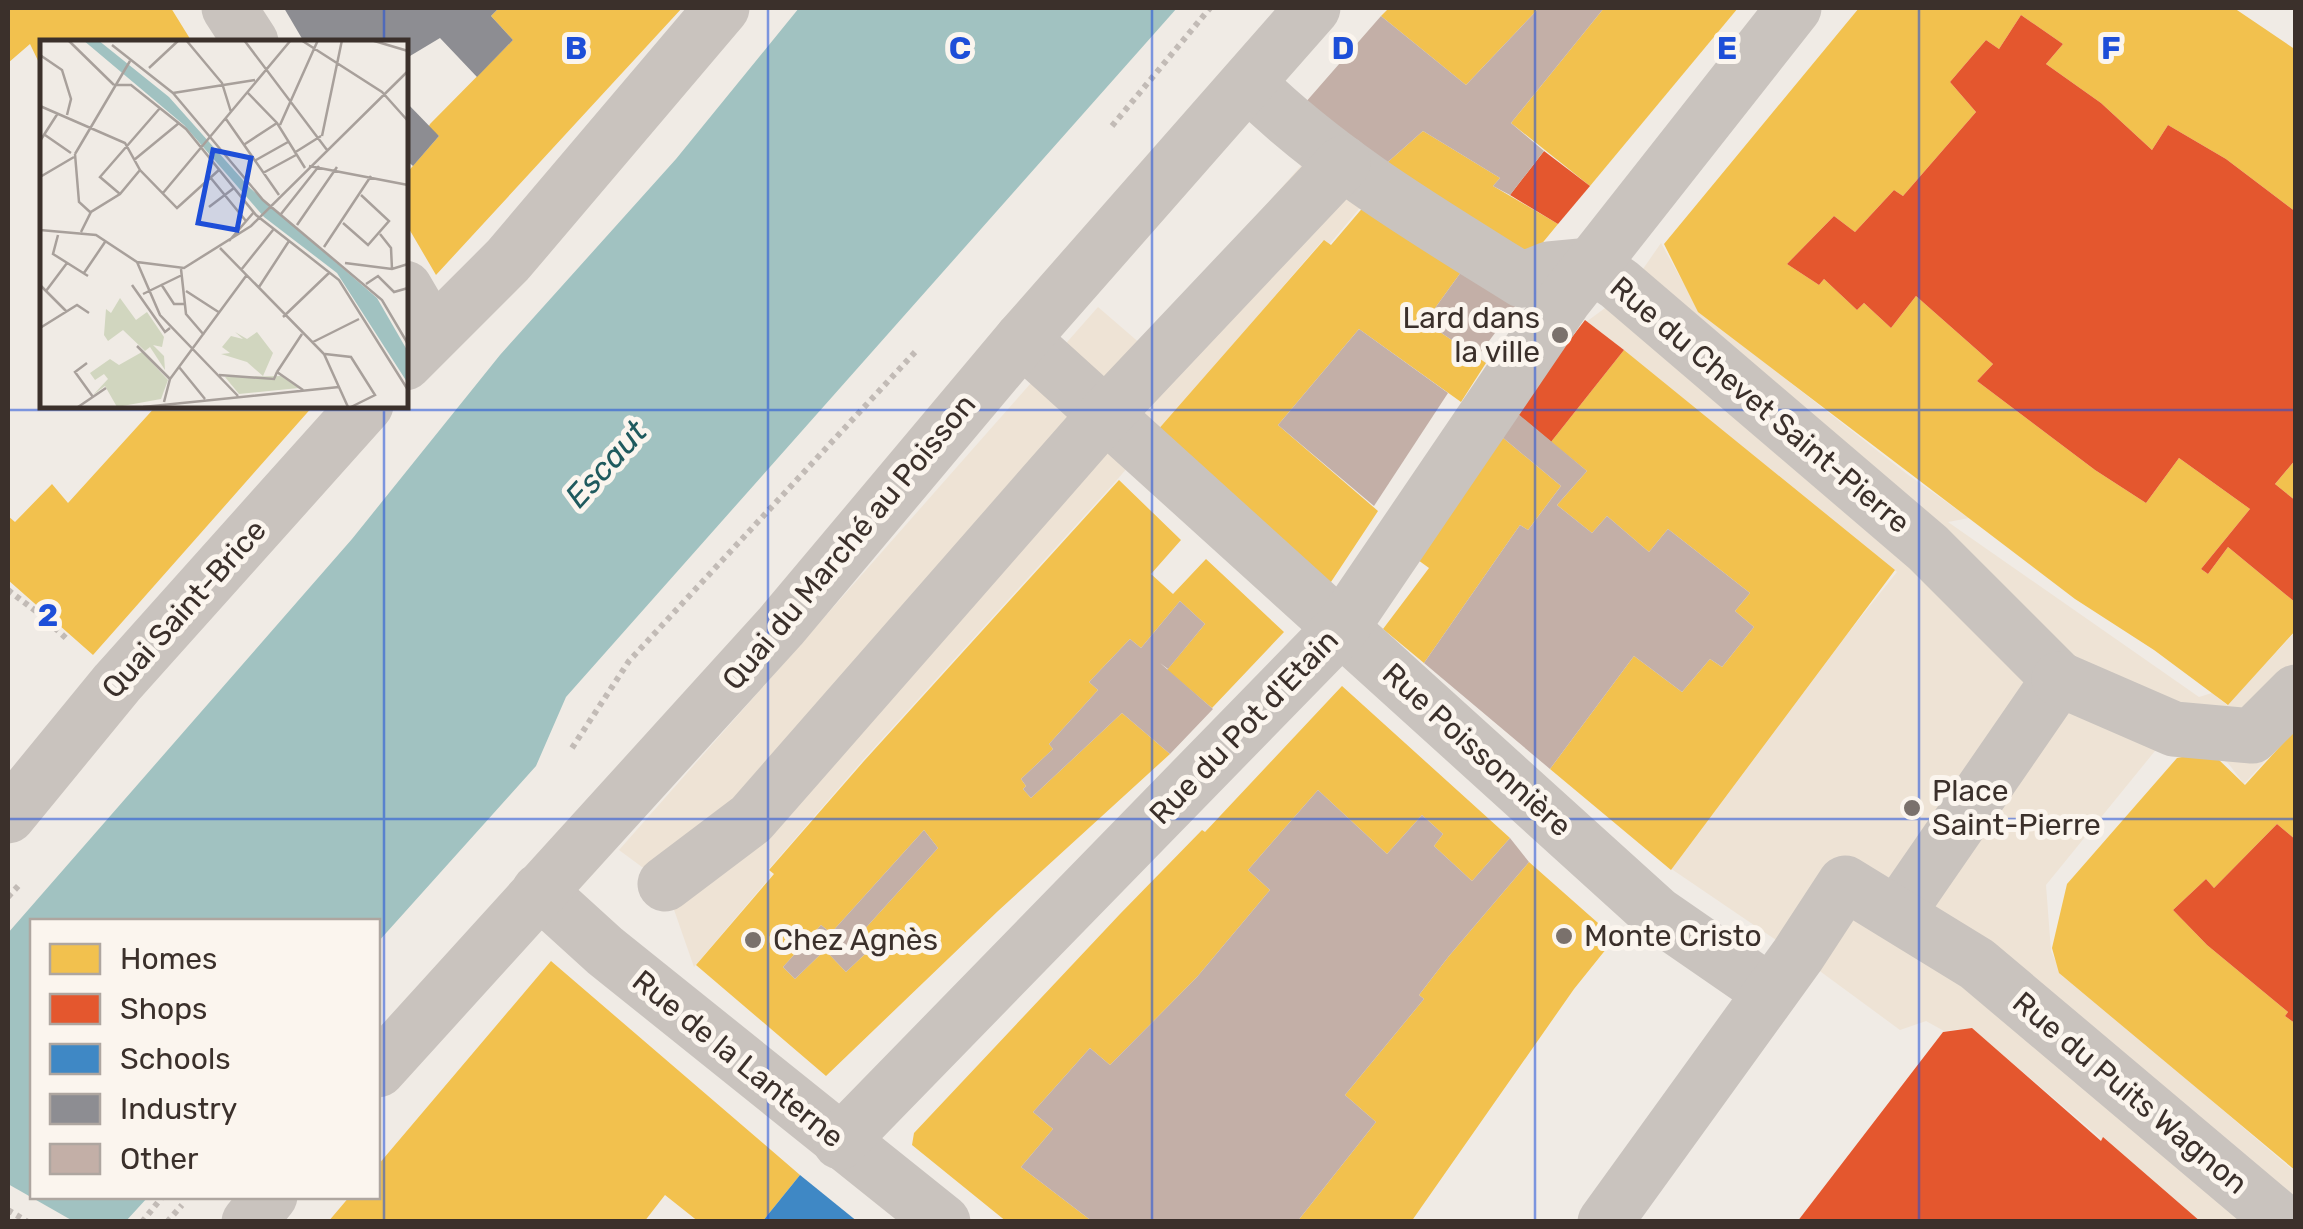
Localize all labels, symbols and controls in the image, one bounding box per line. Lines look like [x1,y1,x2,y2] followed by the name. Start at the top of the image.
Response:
[565,29,587,67] text: B
[949,29,971,67] text: C
[1332,29,1354,67] text: D
[1717,29,1737,67] text: E
[2101,29,2121,67] text: F
[40,40,408,408] inset map
[1603,269,1917,541] street label: Rue du Chevet Saint-Pierre
[1402,300,1540,370] place label: Lard dans la ville
[1549,324,1571,346] marker: Lard dans la ville
[715,387,983,697] street label: Quai du Marché au Poisson
[557,412,655,515] water label: Escaut
[94,512,274,706] street label: Quai Saint-Brice
[38,596,58,634] text: 2
[1142,622,1346,832] street label: Rue du Pot d'Etain
[1375,656,1579,844] street label: Rue Poissonnière
[1932,773,2101,843] place label: Place Saint-Pierre
[1901,797,1923,819] marker: Place Saint-Pierre
[1584,918,1762,954] place label: Monte Cristo
[30,919,380,1199] legend
[773,922,938,958] place label: Chez Agnès
[1553,925,1575,947] marker: Monte Cristo
[742,929,764,951] marker: Chez Agnès
[120,941,217,977] text: Homes
[625,963,851,1155] street label: Rue de la Lanterne
[2005,984,2255,1202] street label: Rue du Puits Wagnon
[120,991,207,1027] text: Shops
[120,1041,231,1077] text: Schools
[120,1091,237,1127] text: Industry
[120,1141,199,1177] text: Other

